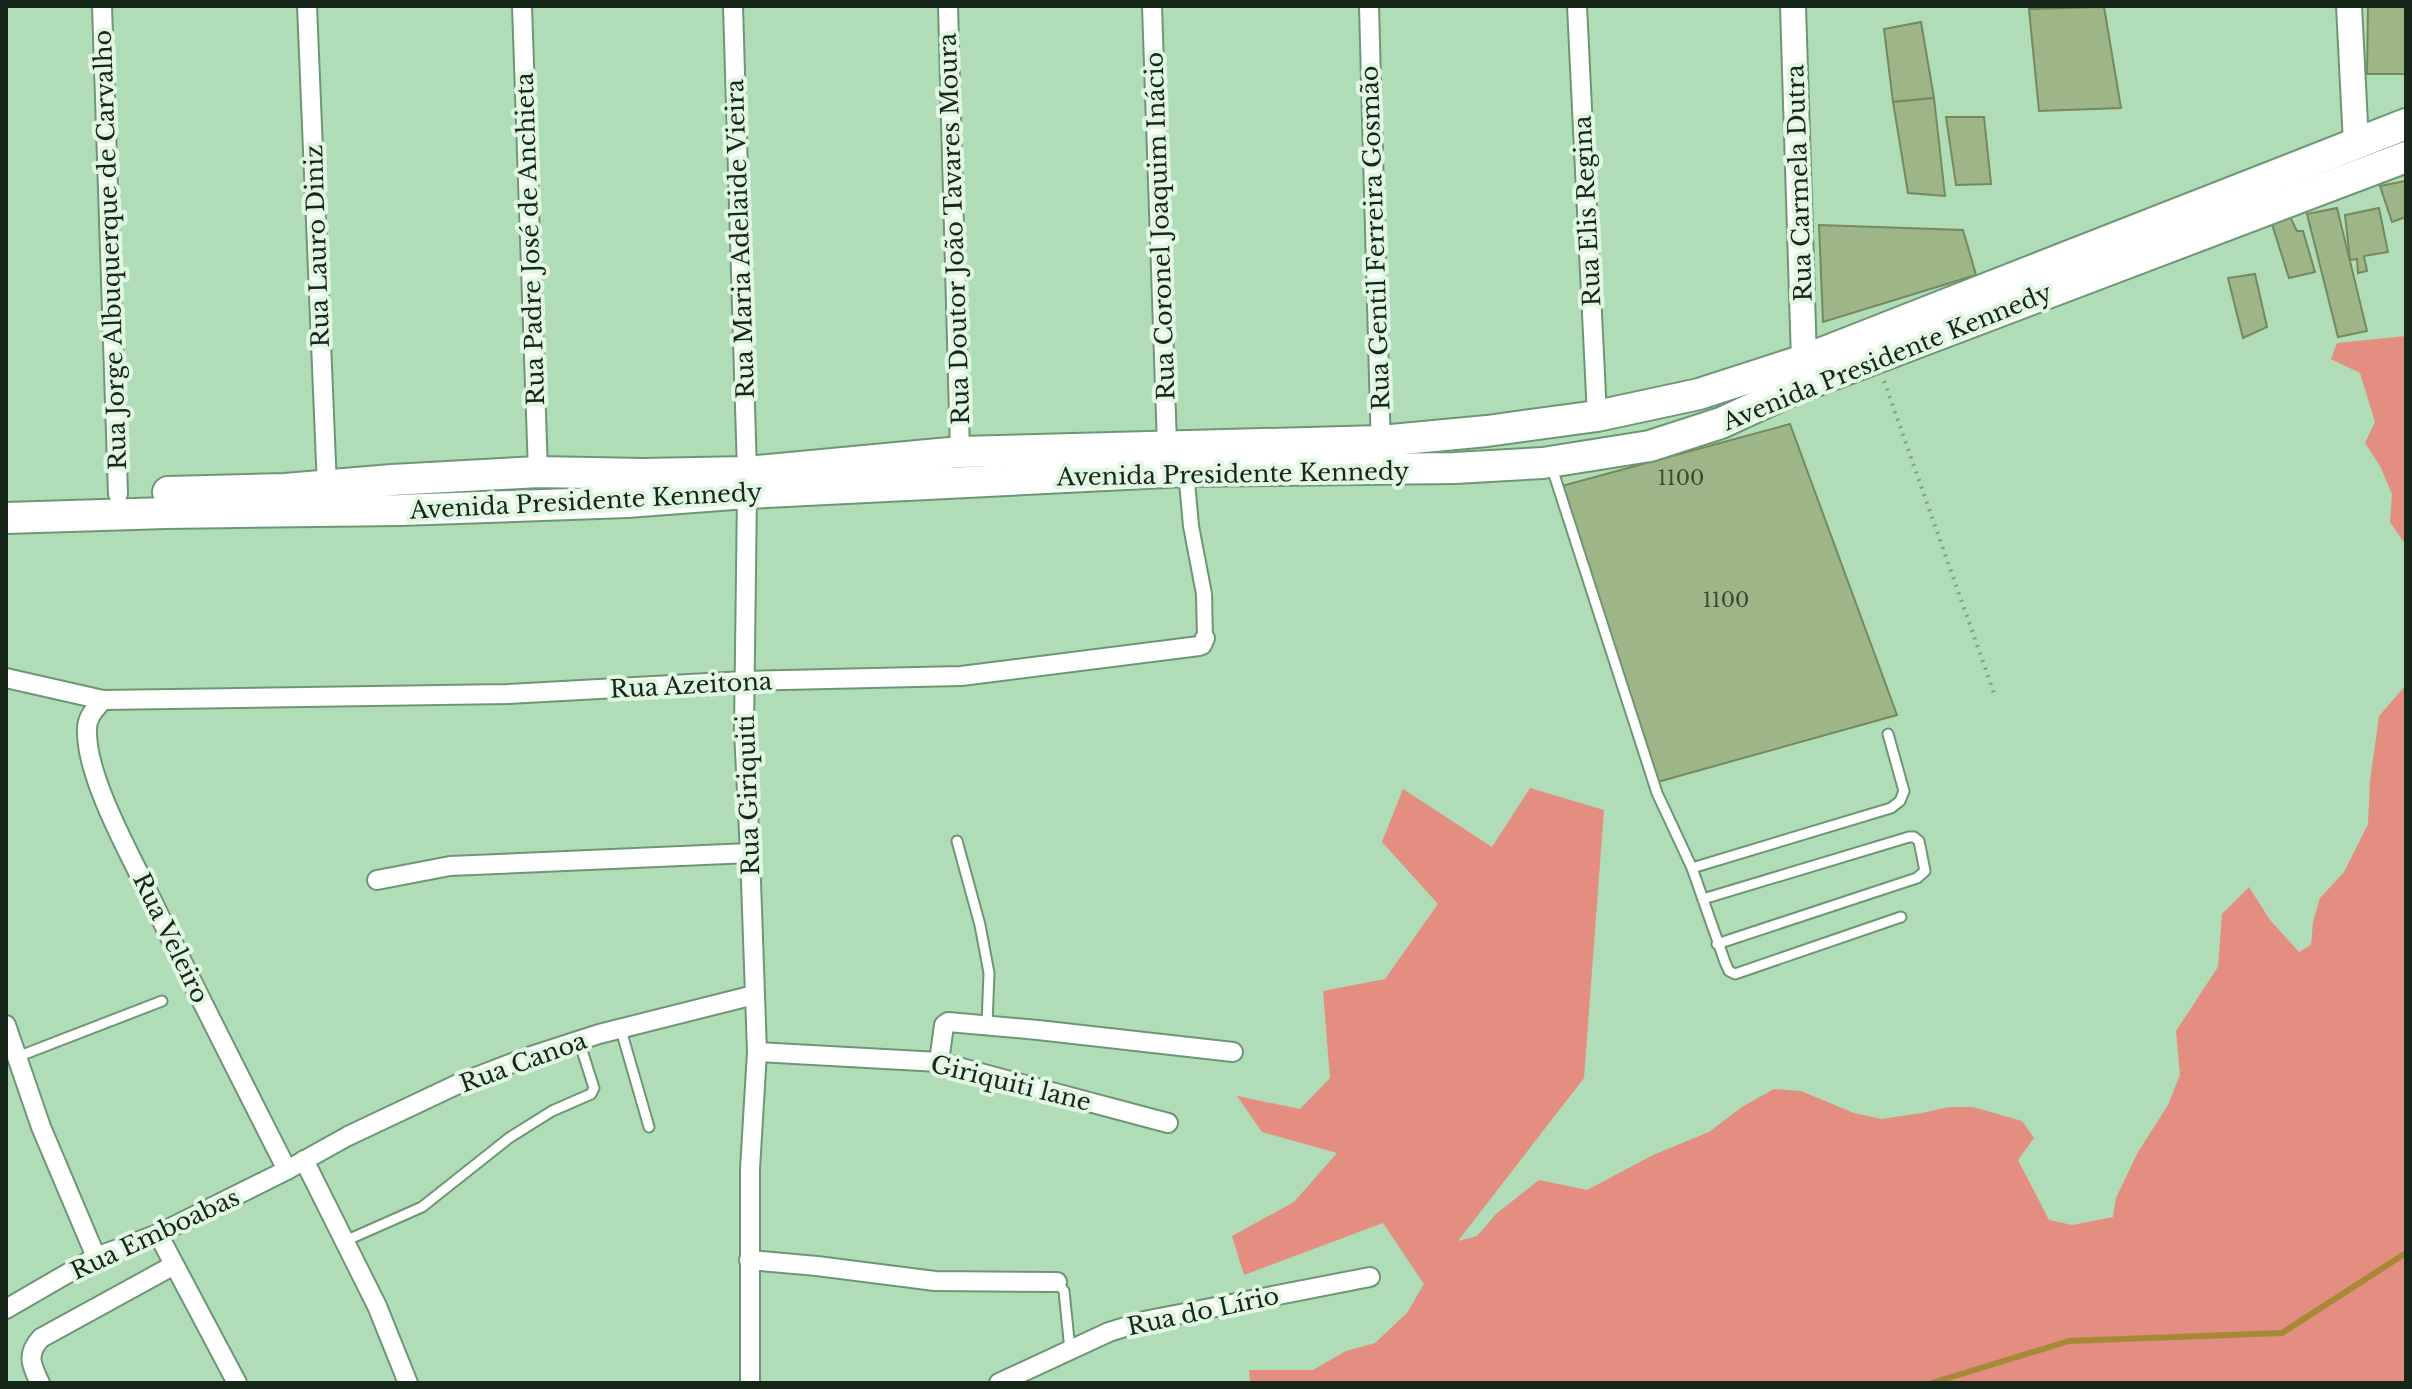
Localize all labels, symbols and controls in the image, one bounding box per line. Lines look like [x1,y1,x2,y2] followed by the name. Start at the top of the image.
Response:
[88,29,132,471] street label: Rua Jorge Albuquerque de Carvalho
[933,32,975,425] street label: Rua Doutor João Tavares Moura
[1139,51,1181,401] street label: Rua Coronel Joaquim Inácio
[1780,63,1818,302] street label: Rua Carmela Dutra
[1354,65,1396,411] street label: Rua Gentil Ferreira Gosmão
[510,71,550,406] street label: Rua Padre José de Anchieta
[720,78,760,399] street label: Rua Maria Adelaide Vieira
[1567,114,1606,307] street label: Rua Elis Regina
[299,144,335,348] street label: Rua Lauro Diniz
[1717,277,2057,437] street label: Avenida Presidente Kennedy
[1055,456,1410,492] street label: Avenida Presidente Kennedy
[1658,466,1704,490] house number: 1100
[408,477,764,525] street label: Avenida Presidente Kennedy
[1703,588,1749,612] house number: 1100
[609,666,774,704] street label: Rua Azeitona
[731,714,765,876] street label: Rua Giriquiti
[127,868,215,1008] street label: Rua Veleiro
[456,1025,591,1098] street label: Rua Canoa
[928,1049,1094,1117] street label: Giriquiti lane
[66,1182,244,1286] street label: Rua Emboabas
[1124,1281,1282,1341] street label: Rua do Lírio

